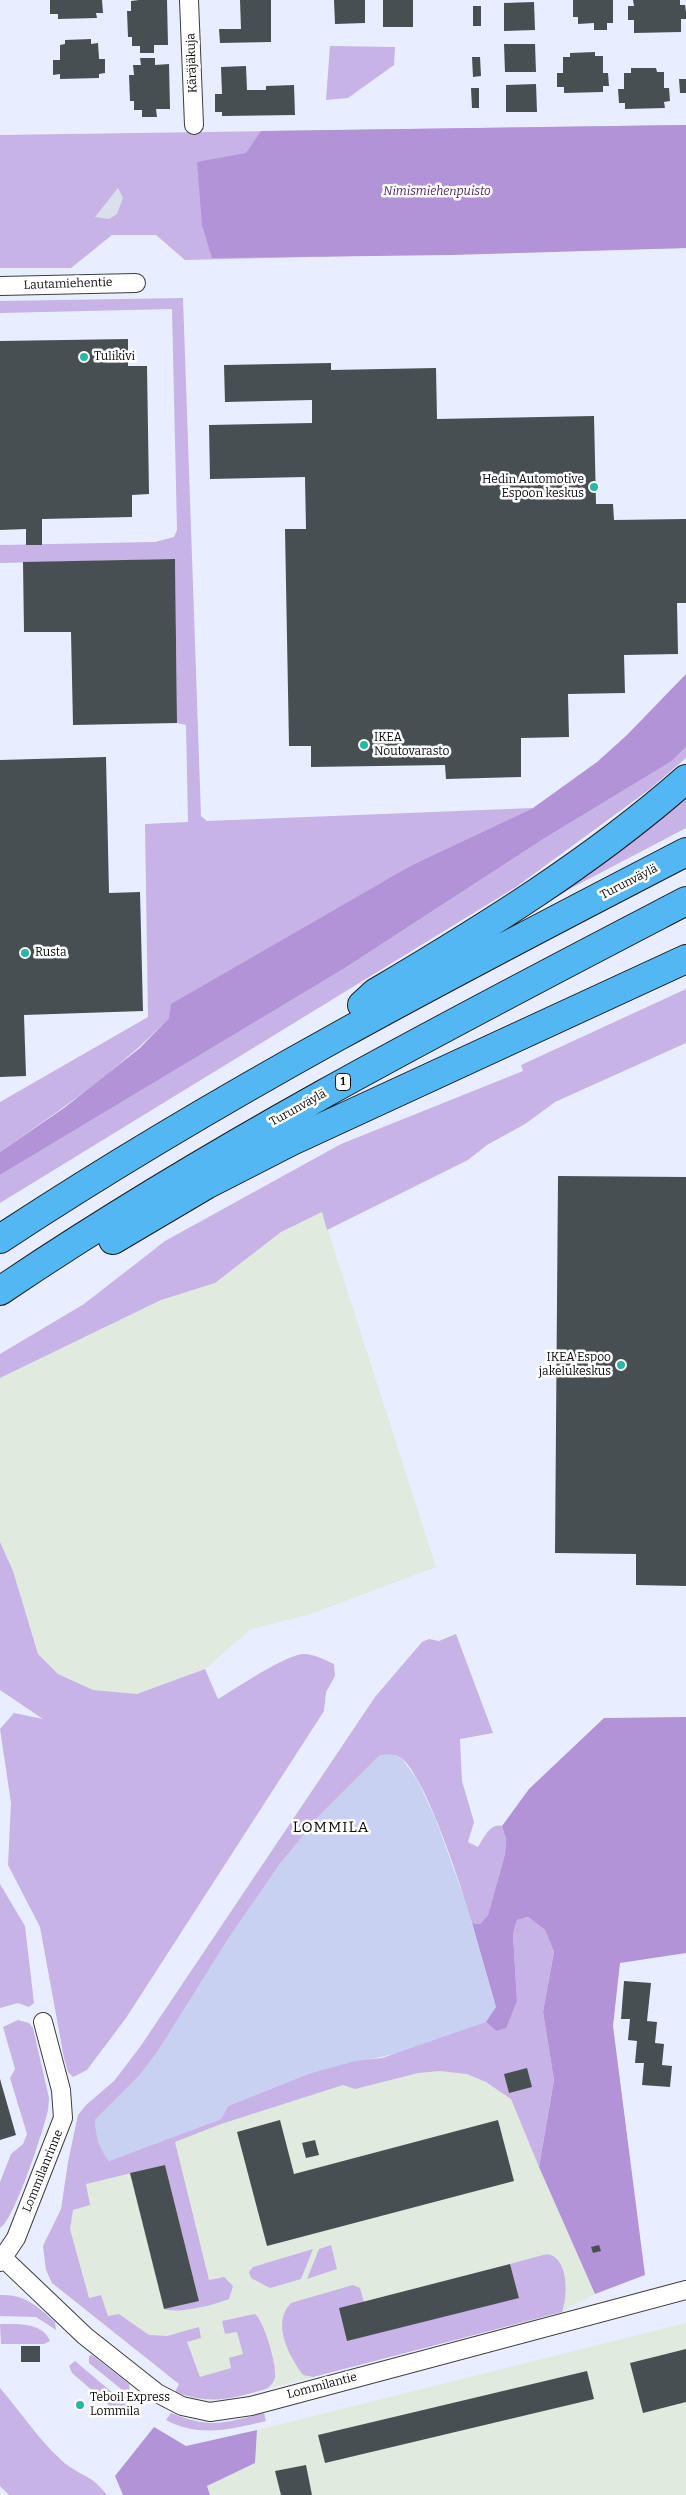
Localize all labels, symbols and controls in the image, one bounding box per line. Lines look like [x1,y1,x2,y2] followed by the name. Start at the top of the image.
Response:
[184,33,200,93] street label: Käräjäkuja
[383,185,491,199] park label: Nimismiehenpuisto
[23,275,113,293] street label: Lautamiehentie
[94,350,135,364] place label: Tulikivi
[78,351,90,363] marker: Tulikivi
[482,473,584,501] place label: Hedin Automotive Espoon keskus
[588,481,600,493] marker: Hedin Automotive Espoon keskus
[374,731,449,759] place label: IKEA Noutovarasto
[358,739,370,751] marker: IKEA Noutovarasto
[598,861,660,903] street label: Turunväylä
[35,946,67,960] place label: Rusta
[19,947,31,959] marker: Rusta
[336,1074,350,1090] road number: 1
[267,1087,329,1129] street label: Turunväylä
[539,1351,611,1379] place label: IKEA Espoo jakelukeskus
[615,1359,627,1371] marker: IKEA Espoo jakelukeskus
[292,1819,370,1837] district label: LOMMILA
[20,2128,66,2214] street label: Lommilanrinne
[285,2370,359,2402] street label: Lommilantie
[90,2391,170,2419] place label: Teboil Express Lommila
[74,2399,86,2411] marker: Teboil Express Lommila

